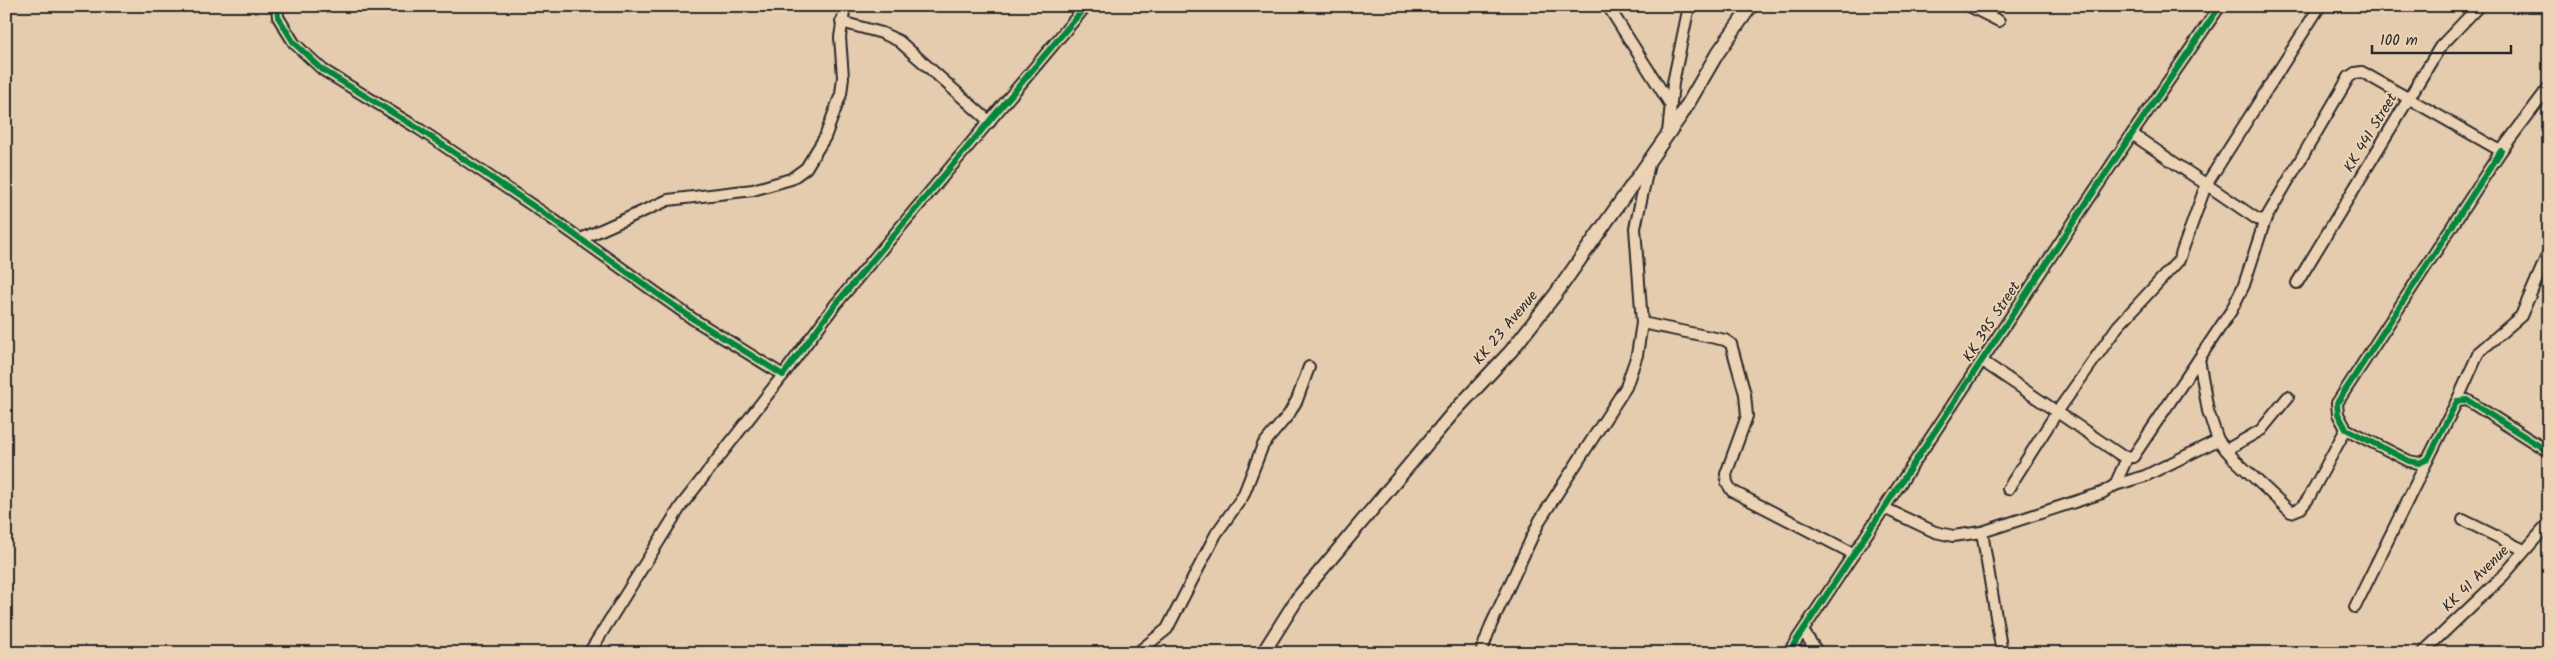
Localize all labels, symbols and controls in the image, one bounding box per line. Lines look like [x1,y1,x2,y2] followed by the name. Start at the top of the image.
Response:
[2372,22,2511,54] scale bar
[2380,29,2418,53] text: 100 m
[2338,88,2404,177] street label: KK 441 Street
[1957,277,2027,367] street label: KK 395 Street
[1467,285,1545,371] street label: KK 23 Avenue
[2437,540,2515,618] street label: KK 41 Avenue

